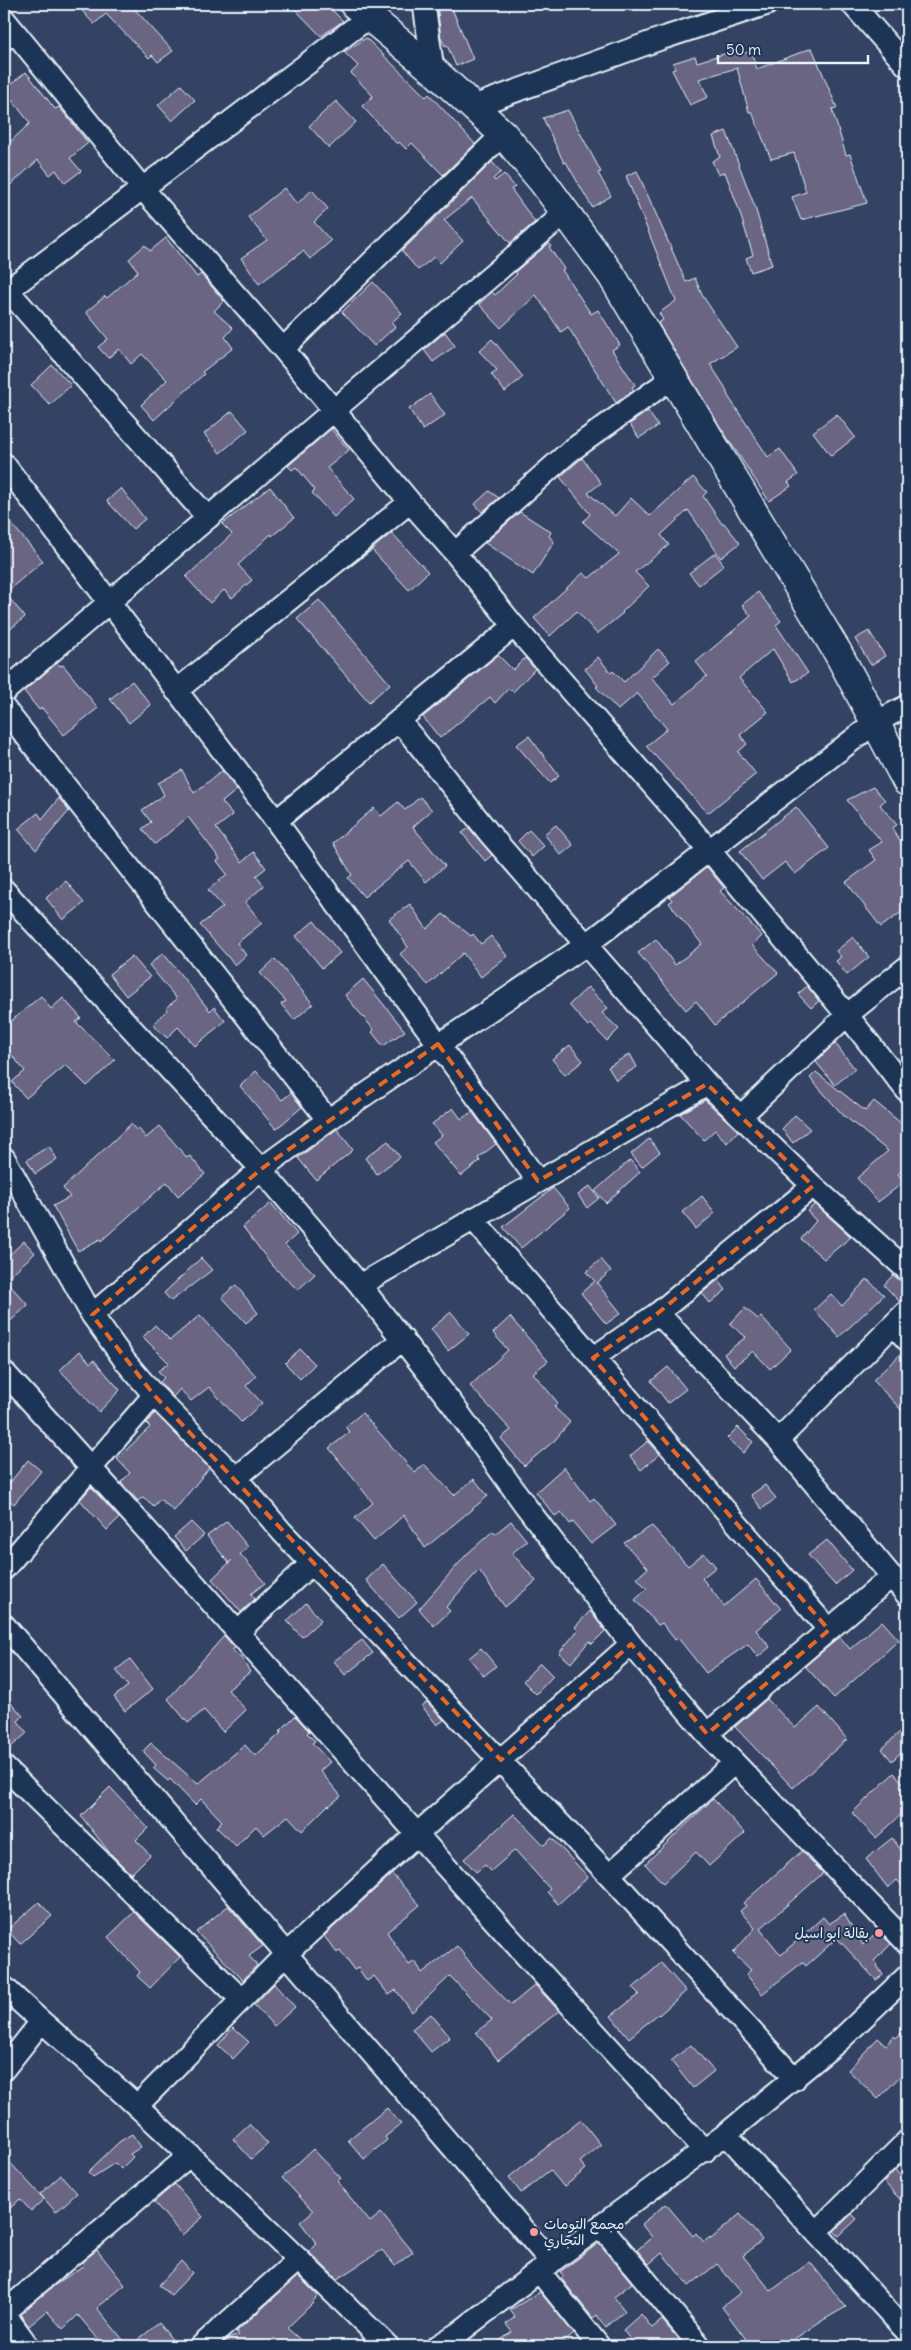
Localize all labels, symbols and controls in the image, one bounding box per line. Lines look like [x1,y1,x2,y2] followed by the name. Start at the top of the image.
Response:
[718,32,868,64] scale bar
[726,40,761,59] text: 50 m
[795,1924,869,1942] place label: بقالة ابو اسيل
[873,1927,885,1939] marker: بقالة ابو اسيل
[544,2215,624,2251] place label: مجمع التومات التجاري
[528,2226,540,2238] marker: مجمع التومات التجاري

